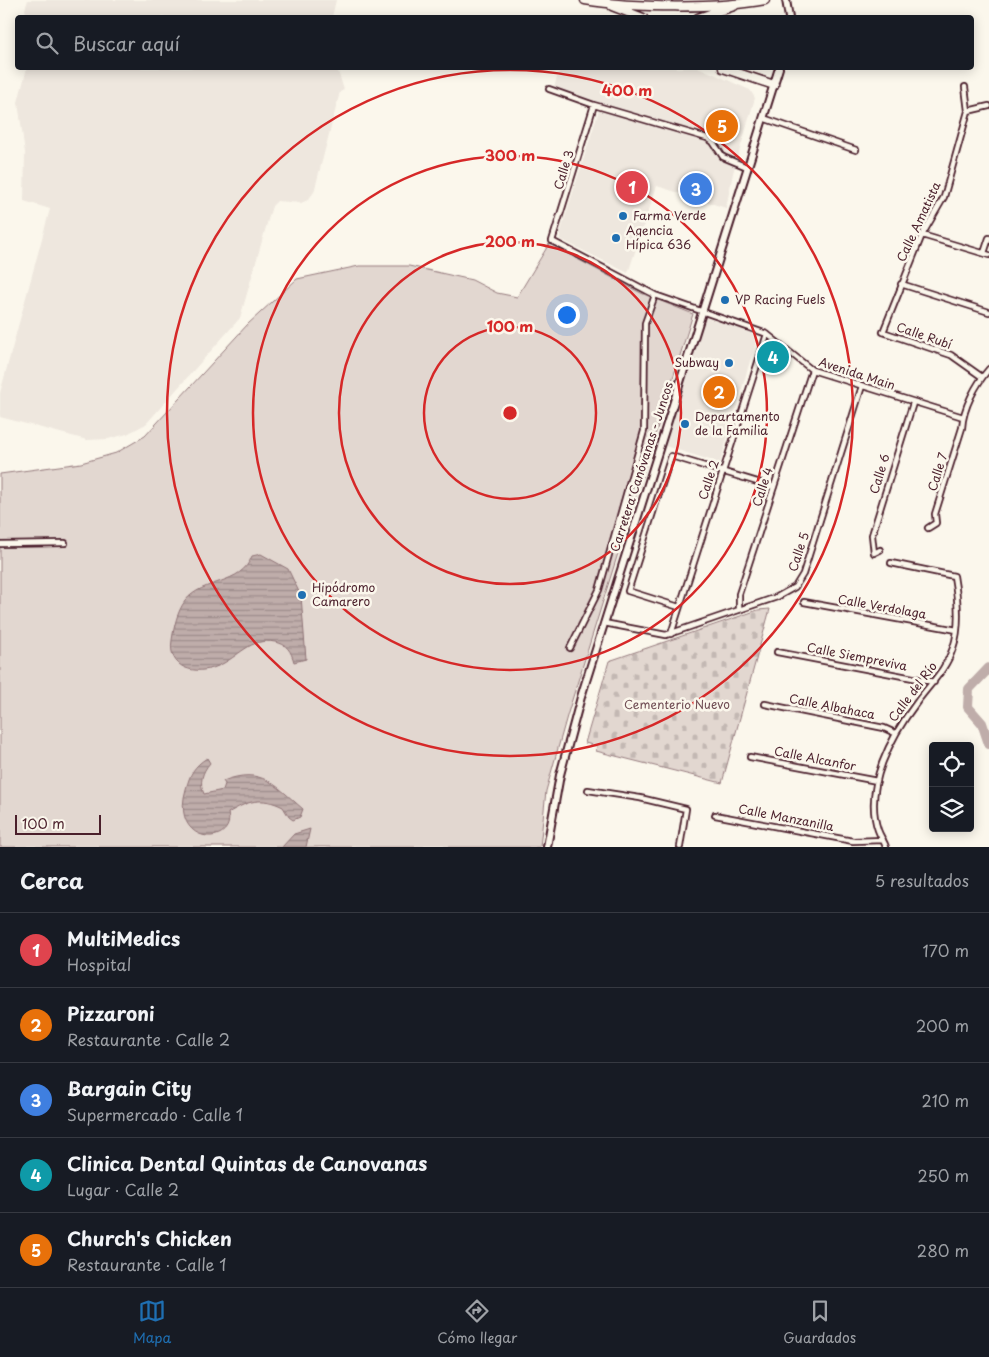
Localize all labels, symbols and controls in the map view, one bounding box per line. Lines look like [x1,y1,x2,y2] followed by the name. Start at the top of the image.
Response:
[15,15,974,70] search box
[33,29,61,57] icon: search
[73,29,180,57] text: Buscar aquí
[602,78,652,101] text: 400 m
[706,107,738,145] pin: 5
[485,143,535,166] text: 300 m
[549,148,578,192] street label: Calle 3
[616,168,648,206] pin: 1
[680,170,712,208] pin: 3
[892,178,945,265] street label: Calle Amatista
[633,206,706,224] place label: Farma Verde
[617,210,629,222] marker: Farma Verde
[626,221,691,253] place label: Agencia Hípica 636
[485,229,535,252] text: 200 m
[610,232,622,244] marker: Agencia Hípica 636
[735,290,826,308] place label: VP Racing Fuels
[719,294,731,306] marker: VP Racing Fuels
[554,302,580,328] your location
[487,314,533,337] text: 100 m
[894,317,955,353] street label: Calle Rubí
[757,338,789,376] pin: 4
[817,352,898,394] street label: Avenida Main
[674,353,719,371] place label: Subway
[723,357,735,369] marker: Subway
[703,373,735,411] pin: 2
[605,379,677,554] street label: Carretera Canóvanas - Juncos
[501,404,519,422] centre of rings
[695,407,780,439] place label: Departamento de la Familia
[679,418,691,430] marker: Departamento de la Familia
[923,450,951,493] street label: Calle 7
[864,451,894,496] street label: Calle 6
[693,457,723,502] street label: Calle 2
[747,465,777,509] street label: Calle 4
[783,530,813,574] street label: Calle 5
[312,578,375,610] place label: Hipódromo Camarero
[296,589,308,601] marker: Hipódromo Camarero
[836,589,928,623] street label: Calle Verdolaga
[805,637,909,675] street label: Calle Siempreviva
[884,657,941,725] street label: Calle del Río
[788,689,877,723] street label: Calle Albahaca
[624,695,730,713] park label: Cementerio Nuevo
[773,741,858,775] street label: Calle Alcanfor
[929,742,974,832] map controls
[929,742,974,787] button: locate
[929,787,974,832] button: layers
[737,799,836,835] street label: Calle Manzanilla
[15,812,101,835] scale bar
[22,813,65,834] text: 100 m
[20,864,84,896] text: Cerca
[875,868,969,892] text: 5 resultados
[67,924,180,952] text: MultiMedics
[32,938,40,962] text: 1
[923,938,969,962] text: 170 m
[67,952,131,976] text: Hospital
[67,999,154,1027] text: Pizzaroni
[30,1013,42,1037] text: 2
[916,1013,969,1037] text: 200 m
[67,1027,230,1051] text: Restaurante · Calle 2
[67,1074,192,1102] text: Bargain City
[31,1088,41,1112] text: 3
[921,1088,969,1112] text: 210 m
[67,1102,243,1126] text: Supermercado · Calle 1
[67,1149,427,1177] text: Clinica Dental Quintas de Canovanas
[31,1163,41,1187] text: 4
[918,1163,969,1187] text: 250 m
[67,1177,179,1201] text: Lugar · Calle 2
[67,1224,232,1252] text: Church's Chicken
[31,1238,41,1262] text: 5
[917,1238,969,1262] text: 280 m
[67,1252,226,1276] text: Restaurante · Calle 1
[133,1297,171,1348] tab: Mapa
[437,1297,517,1348] tab: Cómo llegar
[783,1297,856,1348] tab: Guardados

